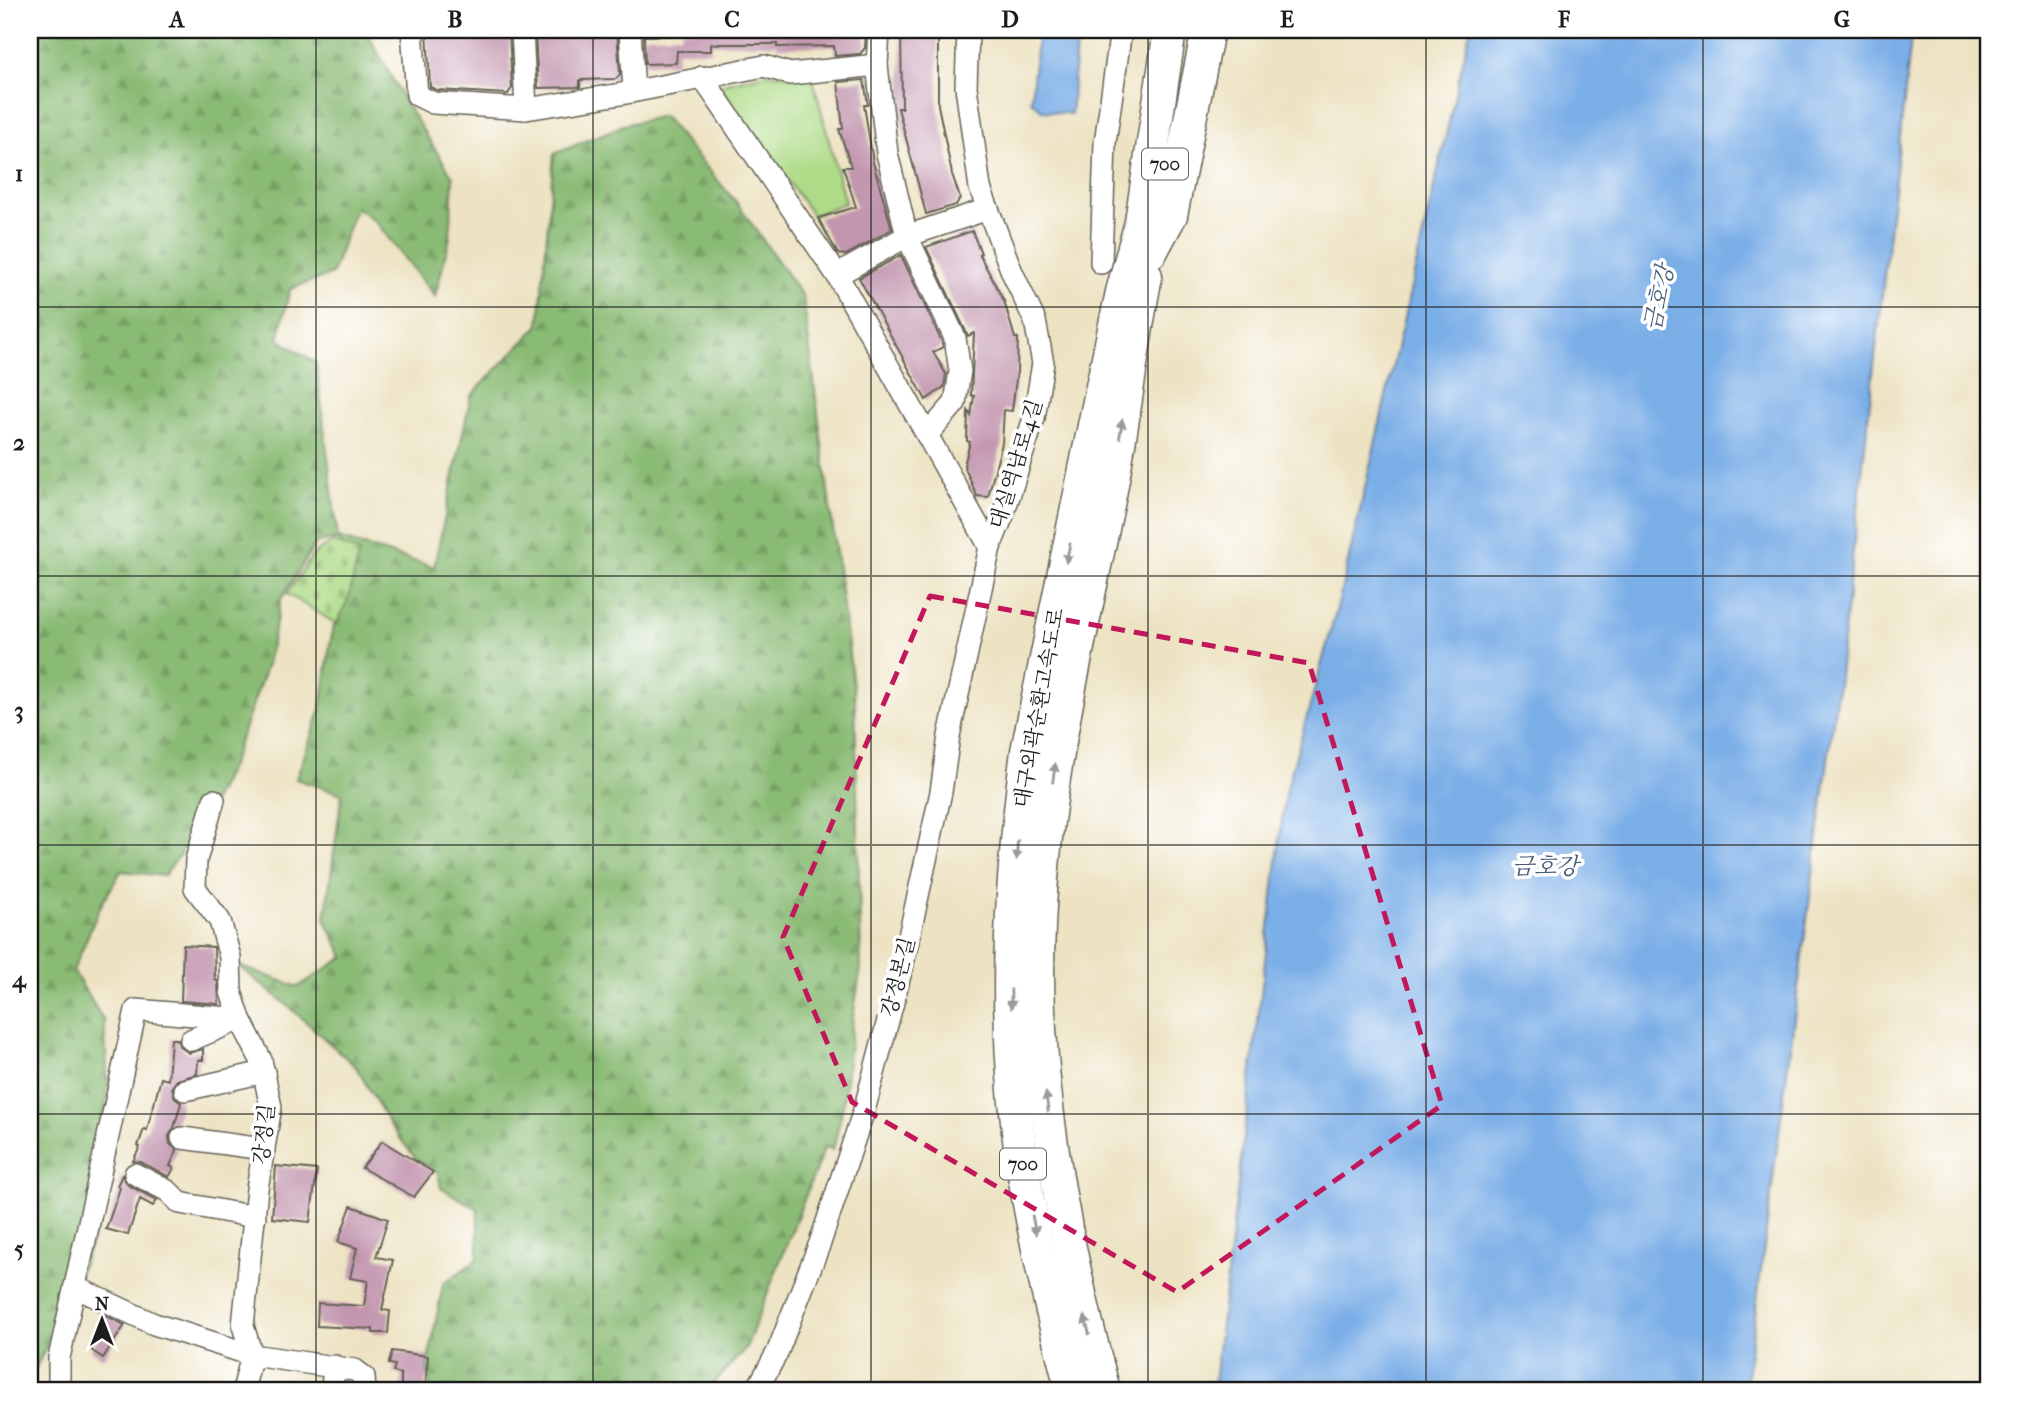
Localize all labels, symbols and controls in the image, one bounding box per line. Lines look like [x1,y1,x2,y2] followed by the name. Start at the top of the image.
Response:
[168,6,186,33] text: A
[448,6,463,33] text: B
[724,6,740,33] text: C
[1001,6,1019,33] text: D
[1280,6,1294,33] text: E
[1557,6,1571,33] text: F
[1834,6,1850,33] text: G
[1142,148,1188,180] road number: 700
[15,160,23,187] text: 1
[1639,259,1680,333] water label: 금호강
[985,396,1047,532] street label: 대실역남로4길
[1116,418,1127,440] one-way arrow
[13,429,25,456] text: 2
[1063,542,1074,564] one-way arrow
[1010,606,1068,810] street label: 대구외곽순환고속도로
[14,697,24,724] text: 3
[1049,762,1060,784] one-way arrow
[1011,839,1022,861] one-way arrow
[1512,853,1582,880] water label: 금호강
[877,935,919,1019] street label: 강정본길
[11,966,27,993] text: 4
[1005,989,1017,1011] one-way arrow
[1041,1090,1052,1112] one-way arrow
[249,1102,279,1166] street label: 강정길
[1000,1148,1046,1180] road number: 700
[1029,1214,1040,1236] one-way arrow
[14,1235,24,1262] text: 5
[66,1284,136,1354] north arrow
[95,1293,110,1315] text: N
[1081,1314,1092,1336] one-way arrow

